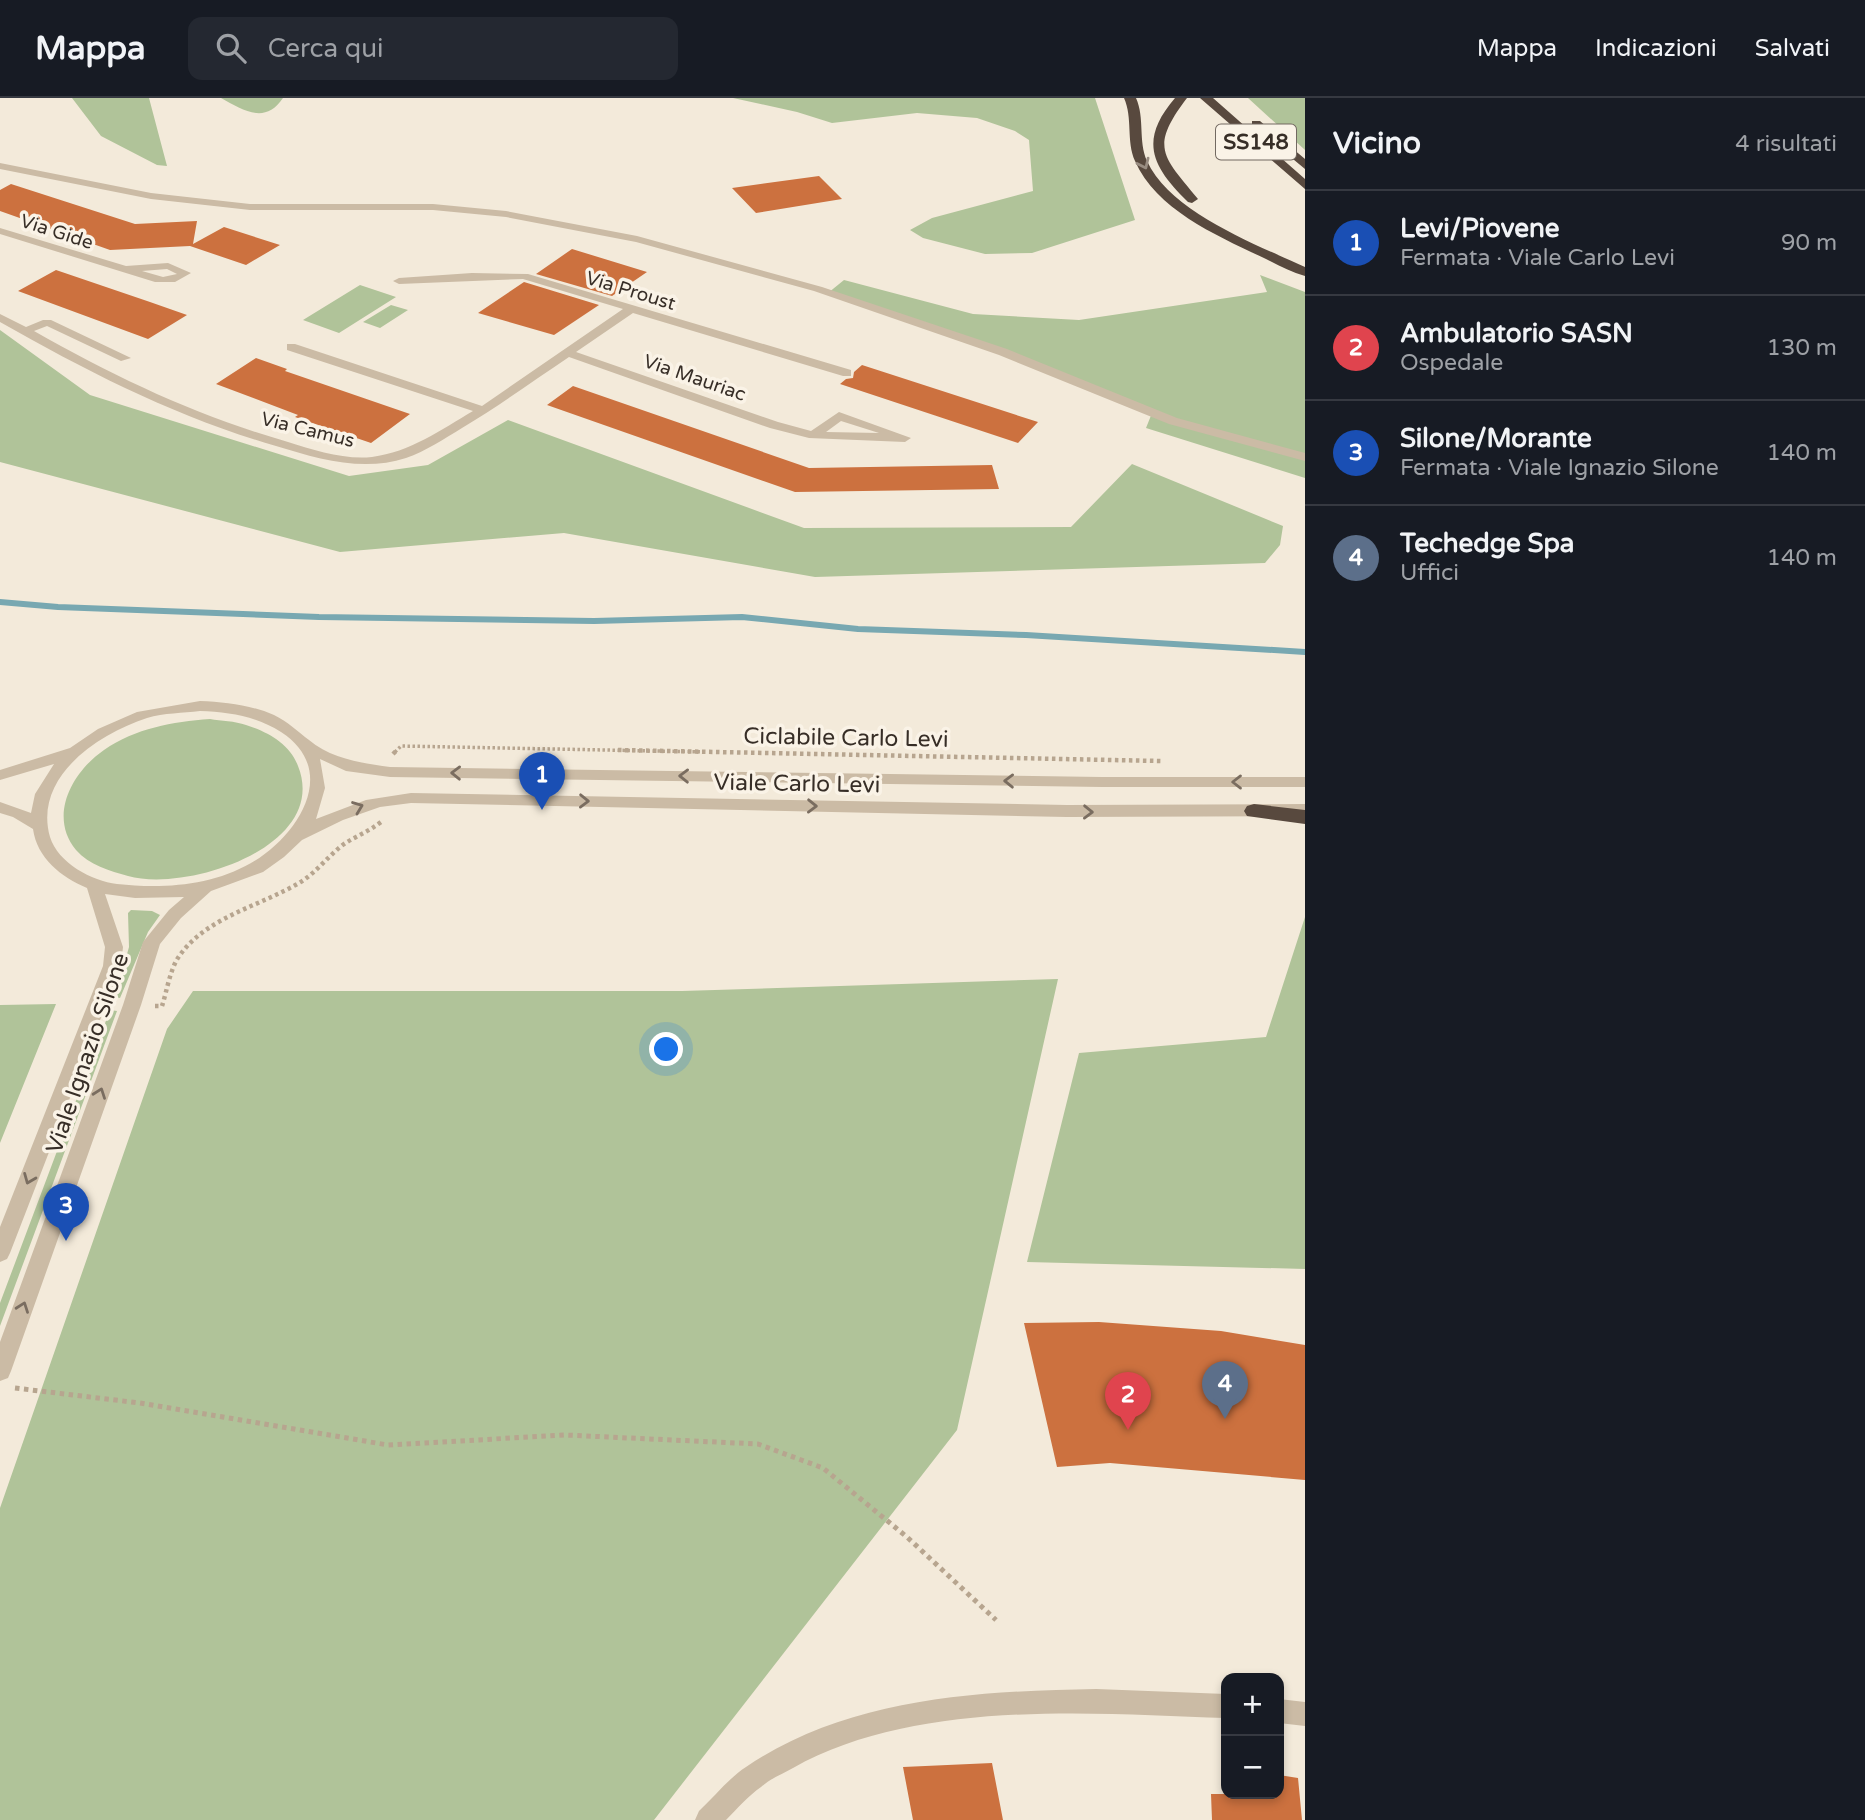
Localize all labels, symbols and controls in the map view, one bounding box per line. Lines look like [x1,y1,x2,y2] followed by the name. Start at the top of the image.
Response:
[188,17,678,80] search box
[35,29,146,68] text: Mappa
[212,29,250,67] icon: search
[268,33,384,64] text: Cerca qui
[1477,34,1557,63] text: Mappa
[1595,34,1717,63] text: Indicazioni
[1755,34,1830,63] text: Salvati
[1216,124,1296,159] road number: SS148
[1333,125,1421,162] text: Vicino
[1735,130,1837,158] text: 4 risultati
[1135,157,1149,169] one-way arrow
[18,210,96,254] street label: Via Gide
[1400,213,1560,244] text: Levi/Piovene
[1349,229,1363,257] text: 1
[1781,229,1837,257] text: 90 m
[1400,244,1675,272] text: Fermata · Viale Carlo Levi
[583,267,678,315] street label: Via Proust
[1400,318,1633,349] text: Ambulatorio SASN
[1349,334,1363,362] text: 2
[1767,334,1837,362] text: 130 m
[1400,349,1503,377] text: Ospedale
[641,350,749,406] street label: Via Mauriac
[259,408,357,452] street label: Via Camus
[1400,423,1592,454] text: Silone/Morante
[1349,439,1363,467] text: 3
[1767,439,1837,467] text: 140 m
[1400,454,1719,482] text: Fermata · Viale Ignazio Silone
[1400,528,1574,559] text: Techedge Spa
[1349,544,1363,572] text: 4
[1767,544,1837,572] text: 140 m
[1400,559,1459,587] text: Uffici
[743,722,949,754] street label: Ciclabile Carlo Levi
[519,752,565,810] pin: 1
[451,765,462,780] one-way arrow
[678,768,689,784] one-way arrow
[713,769,881,799] street label: Viale Carlo Levi
[1004,773,1014,789] one-way arrow
[1231,774,1242,790] one-way arrow
[579,794,590,809] one-way arrow
[807,798,817,814] one-way arrow
[351,802,363,816] one-way arrow
[1083,804,1094,819] one-way arrow
[40,949,135,1157] street label: Viale Ignazio Silone
[649,1032,683,1066] your location
[92,1087,106,1099] one-way arrow
[23,1172,37,1185] one-way arrow
[43,1183,89,1241] pin: 3
[15,1301,29,1313] one-way arrow
[1202,1361,1248,1419] pin: 4
[1105,1372,1151,1430] pin: 2
[1221,1673,1284,1799] map controls
[1221,1673,1284,1736] button: +
[1221,1736,1284,1799] button: −

